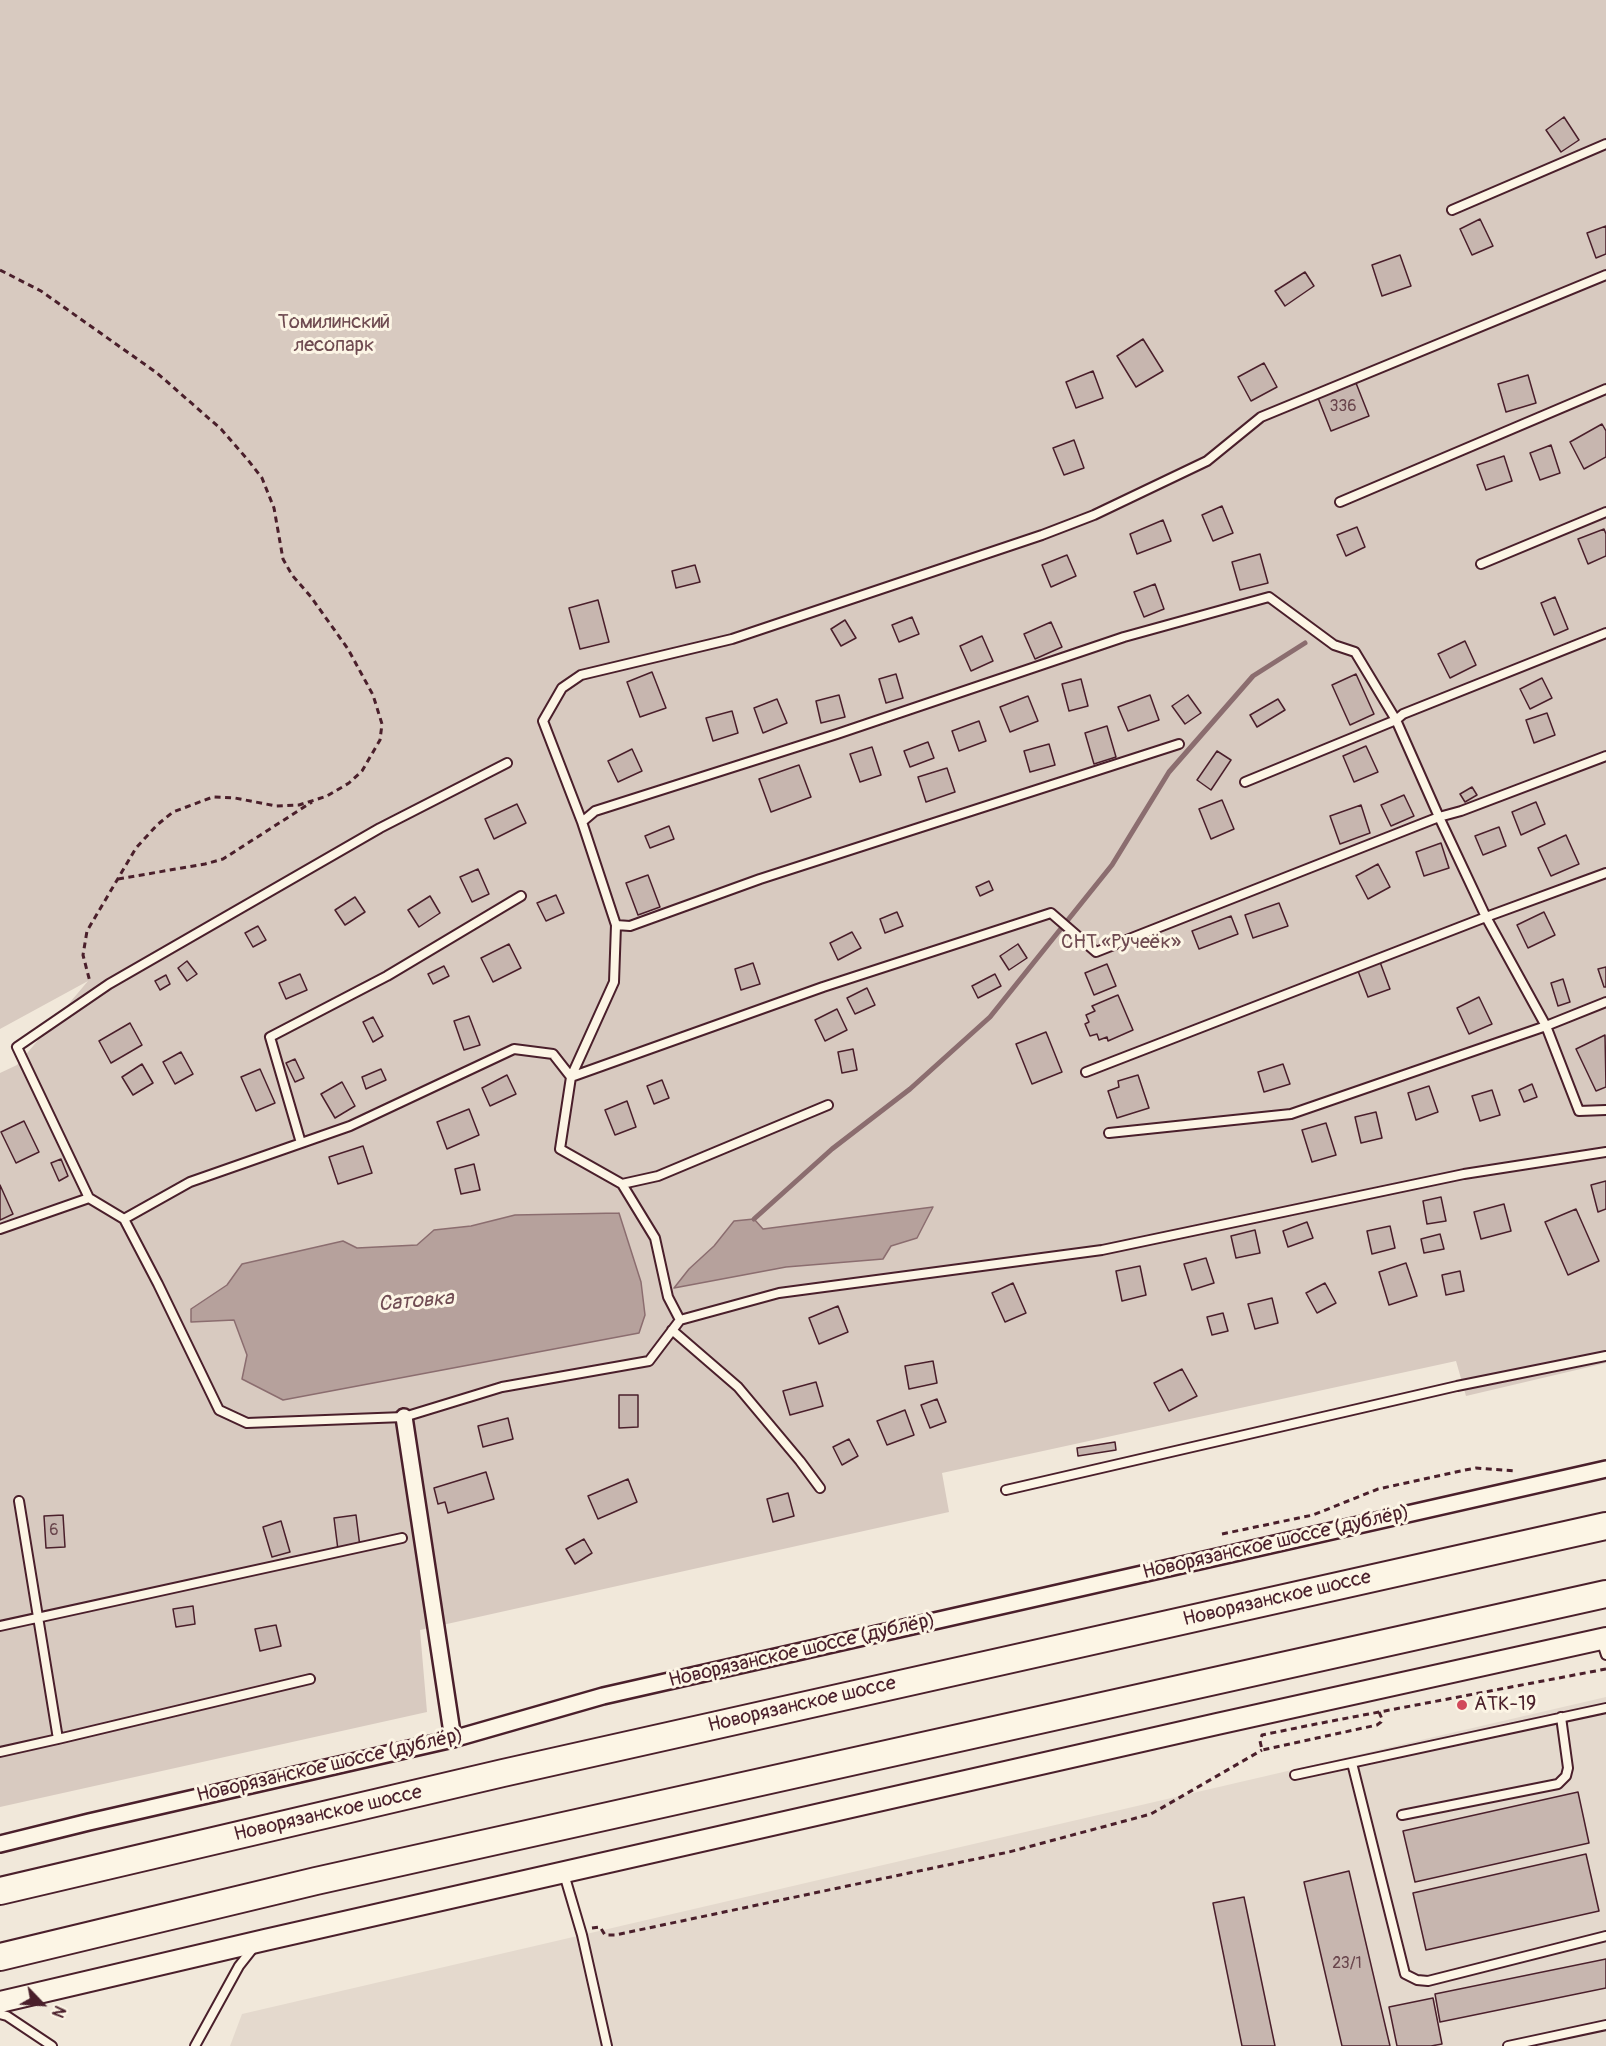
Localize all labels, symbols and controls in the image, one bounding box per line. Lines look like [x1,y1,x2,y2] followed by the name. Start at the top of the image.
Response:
[278,311,390,358] park label: Томилинский лесопарк
[1329,397,1357,417] house number: 336
[1061,931,1181,955] park label: СНТ «Ручеёк»
[377,1286,455,1318] water label: Сатовка
[1140,1501,1412,1585] street label: Новорязанское шоссе (дублёр)
[49,1521,59,1541] house number: 6
[1181,1566,1373,1632] street label: Новорязанское шоссе
[666,1609,938,1693] street label: Новорязанское шоссе (дублёр)
[706,1672,898,1738] street label: Новорязанское шоссе
[1474,1693,1536,1717] place label: АТК-19
[1455,1698,1469,1712] marker: АТК-19
[194,1724,466,1808] street label: Новорязанское шоссе (дублёр)
[232,1781,424,1847] street label: Новорязанское шоссе
[1332,1954,1362,1974] house number: 23/1
[12,1974,72,2034] north arrow
[47,2002,70,2021] text: N

